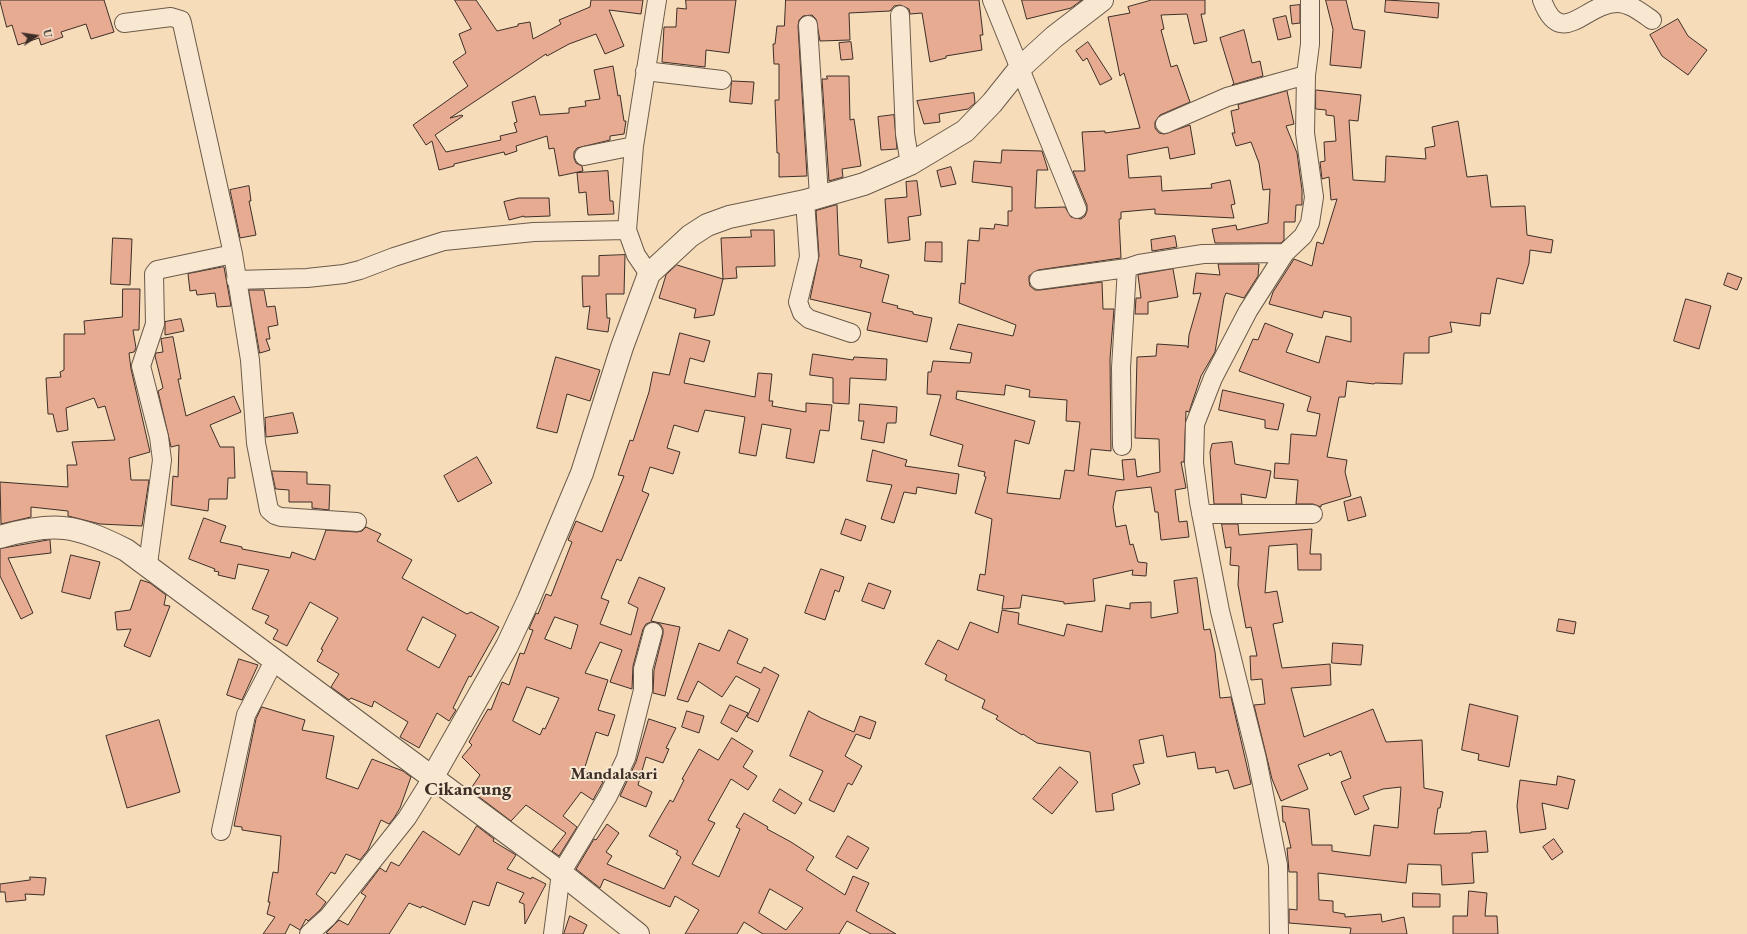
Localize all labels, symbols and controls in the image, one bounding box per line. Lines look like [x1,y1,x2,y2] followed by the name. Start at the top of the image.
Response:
[16,16,56,56] north arrow
[40,28,55,39] text: U
[570,764,658,784] district label: Mandalasari
[424,779,512,801] district label: Cikancung

